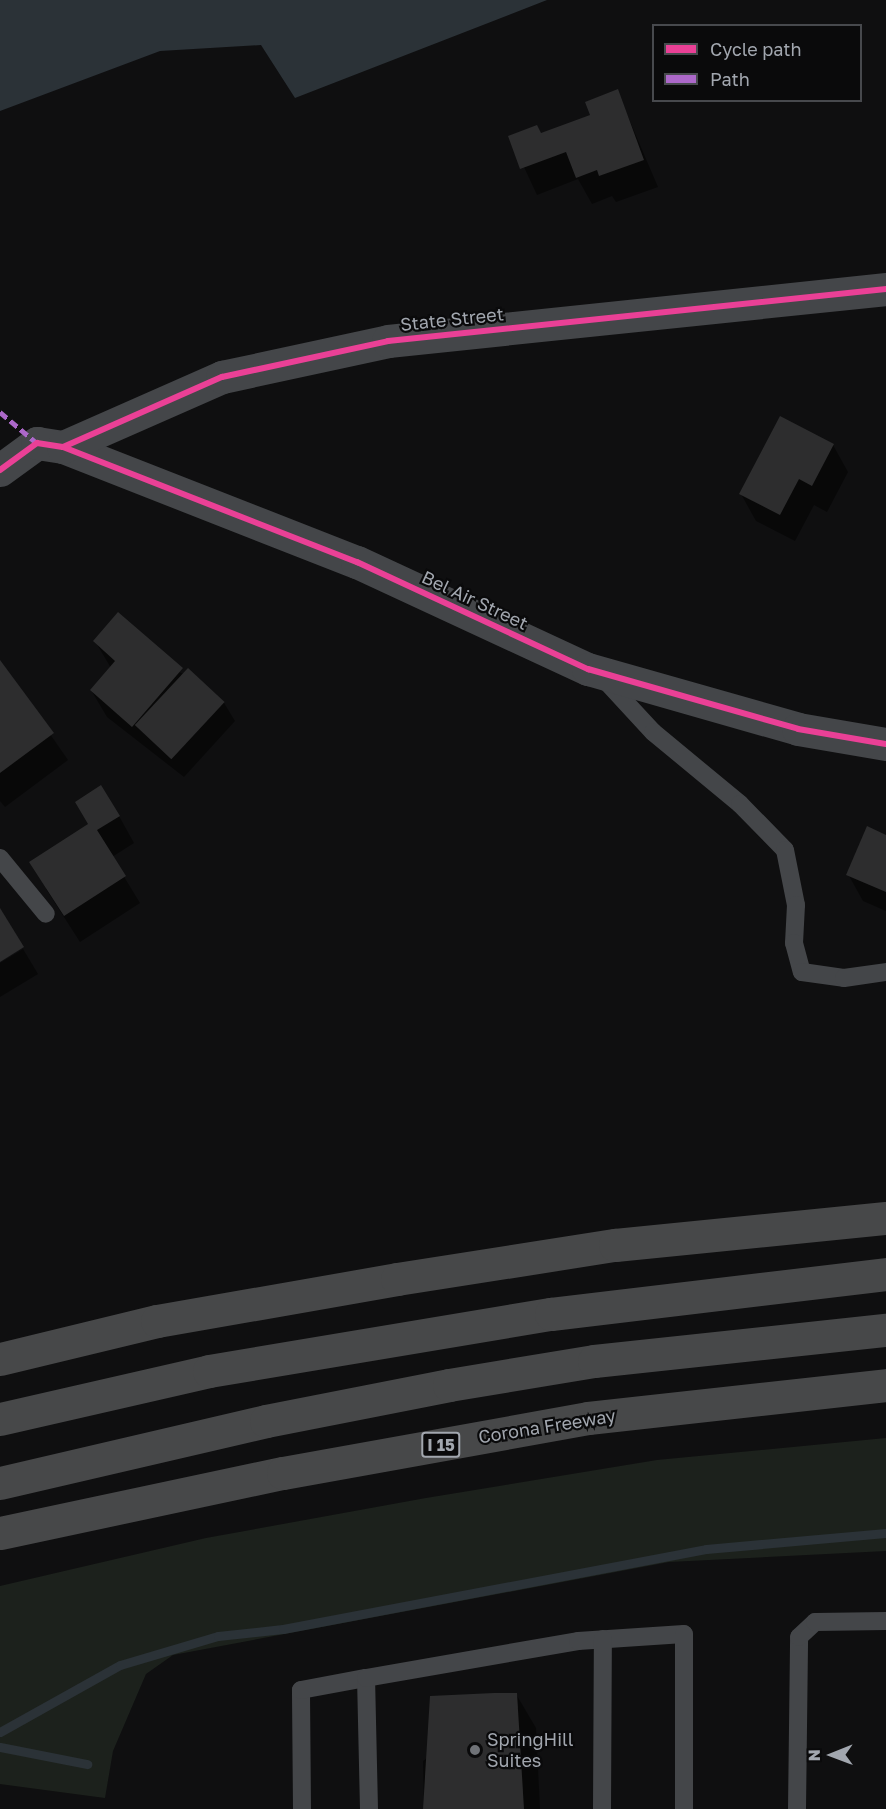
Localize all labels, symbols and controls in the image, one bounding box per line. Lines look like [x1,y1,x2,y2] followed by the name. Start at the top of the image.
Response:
[652,24,862,102] legend
[710,38,802,60] text: Cycle path
[710,68,750,90] text: Path
[399,303,505,335] street label: State Street
[419,566,531,634] street label: Bel Air Street
[477,1404,617,1448] street label: Corona Freeway
[420,1432,462,1458] road number: I 15
[802,1725,862,1785] north arrow
[487,1729,574,1772] place label: SpringHill Suites
[468,1743,482,1757] marker: SpringHill Suites
[804,1749,824,1762] text: N

